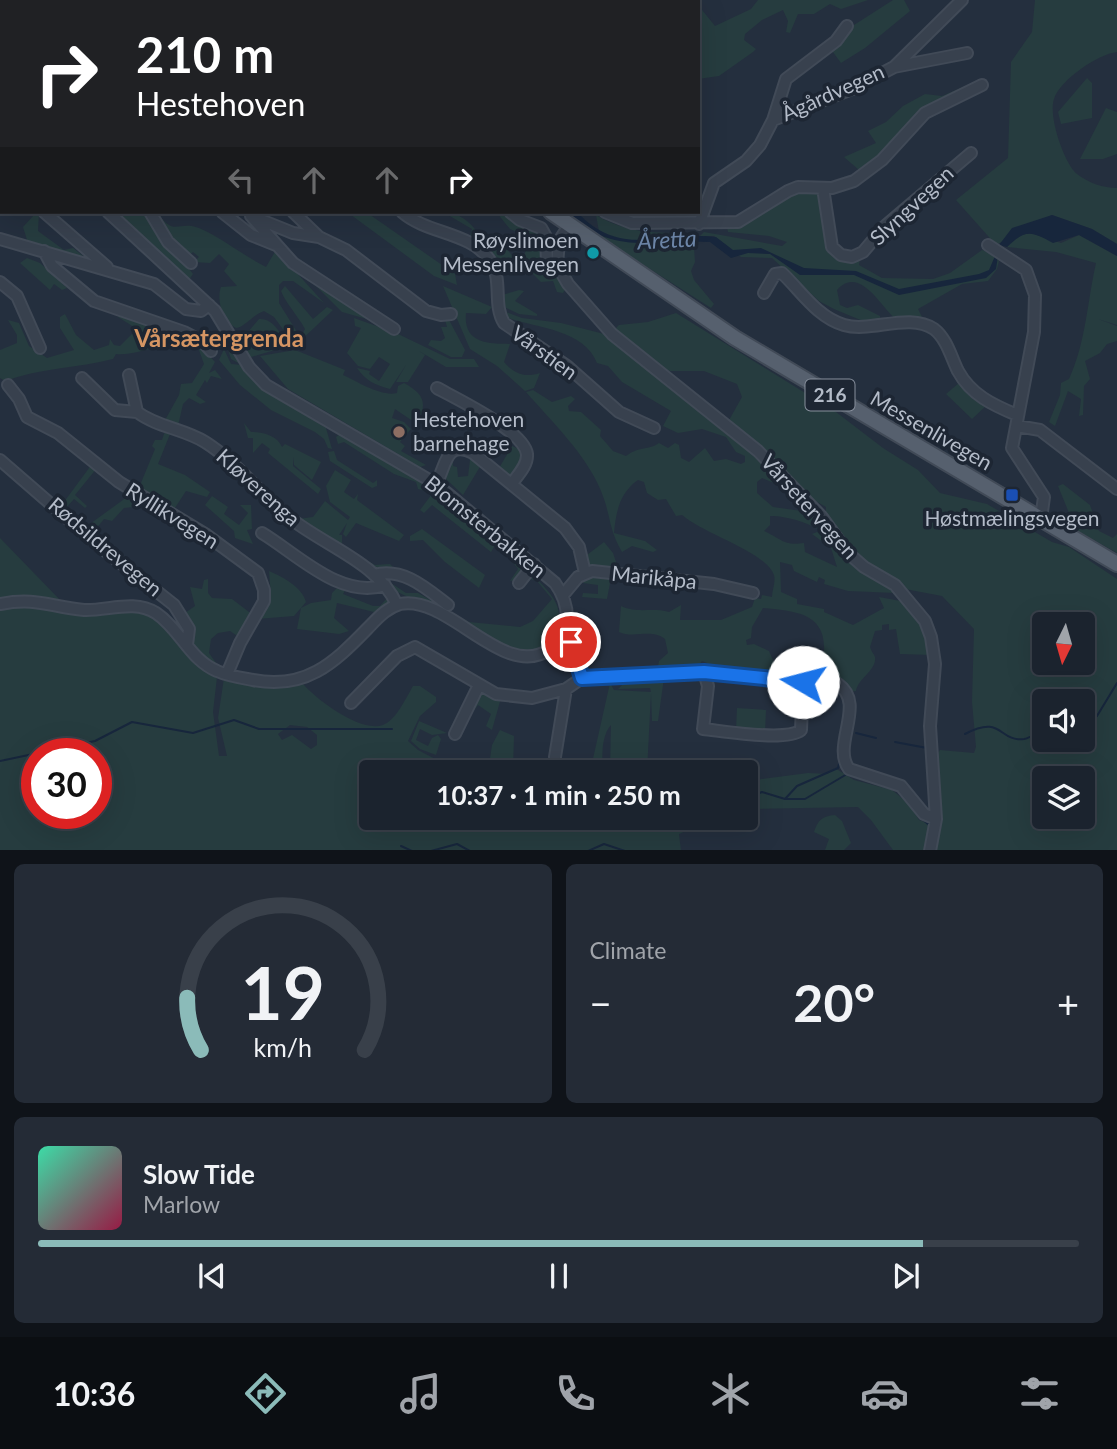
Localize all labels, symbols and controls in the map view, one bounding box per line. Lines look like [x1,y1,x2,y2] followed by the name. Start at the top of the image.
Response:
[136,25,274,83] text: 210 m
[21,28,112,119] icon: right
[777,58,888,125] street label: Ågårdvegen
[136,84,305,123] text: Hestehoven
[864,160,958,250] street label: Slyngvegen
[222,161,260,199] icon: left
[295,161,333,199] icon: ahead
[368,161,406,199] icon: ahead
[441,161,479,199] icon: right
[636,223,697,255] water label: Åretta
[443,227,579,276] place label: Røyslimoen Messenlivegen
[585,245,601,261] marker: Røyslimoen Messenlivegen
[507,319,583,384] street label: Vårstien
[133,323,304,352] district label: Vårsætergrenda
[806,380,854,410] road number: 216
[866,385,997,475] street label: Messenlivegen
[413,406,524,455] place label: Hestehoven barnehage
[391,424,407,440] marker: Hestehoven barnehage
[212,443,306,531] street label: Kløverenga
[757,449,864,563] street label: Vårsetervegen
[420,469,552,582] street label: Blomsterbakken
[122,476,224,553] street label: Ryllikvegen
[1004,487,1020,503] marker: Høstmælingsvegen
[44,491,168,601] street label: Rødsildrevegen
[924,505,1100,530] place label: Høstmælingsvegen
[610,560,698,593] street label: Marikåpa
[541,612,601,672] pin
[1032,612,1096,676] north arrow
[1032,612,1095,829] map controls
[552,623,590,661] icon: arrive
[766,645,840,719] position arrow
[1032,689,1095,752] button: sound
[21,738,112,829] speed limit sign: 30
[1032,766,1095,829] button: layers
[436,779,681,811] text: 10:37 · 1 min · 250 m
[590,936,666,964] text: Climate
[241,948,325,1036] text: 19
[793,971,875,1033] text: 20°
[590,980,612,1026] text: −
[1057,980,1079,1026] text: +
[253,1031,312,1061] text: km/h
[143,1158,255,1190] text: Slow Tide
[143,1190,220,1218] text: Marlow
[193,1257,231,1295] icon: previous
[540,1257,578,1295] icon: pause
[887,1257,925,1295] icon: next
[241,1369,290,1418] icon: directions
[396,1369,445,1418] icon: music
[551,1369,600,1418] icon: phone
[706,1369,755,1418] icon: climate
[860,1369,909,1418] icon: car
[1015,1369,1064,1418] icon: filters
[53,1374,135,1413] text: 10:36

